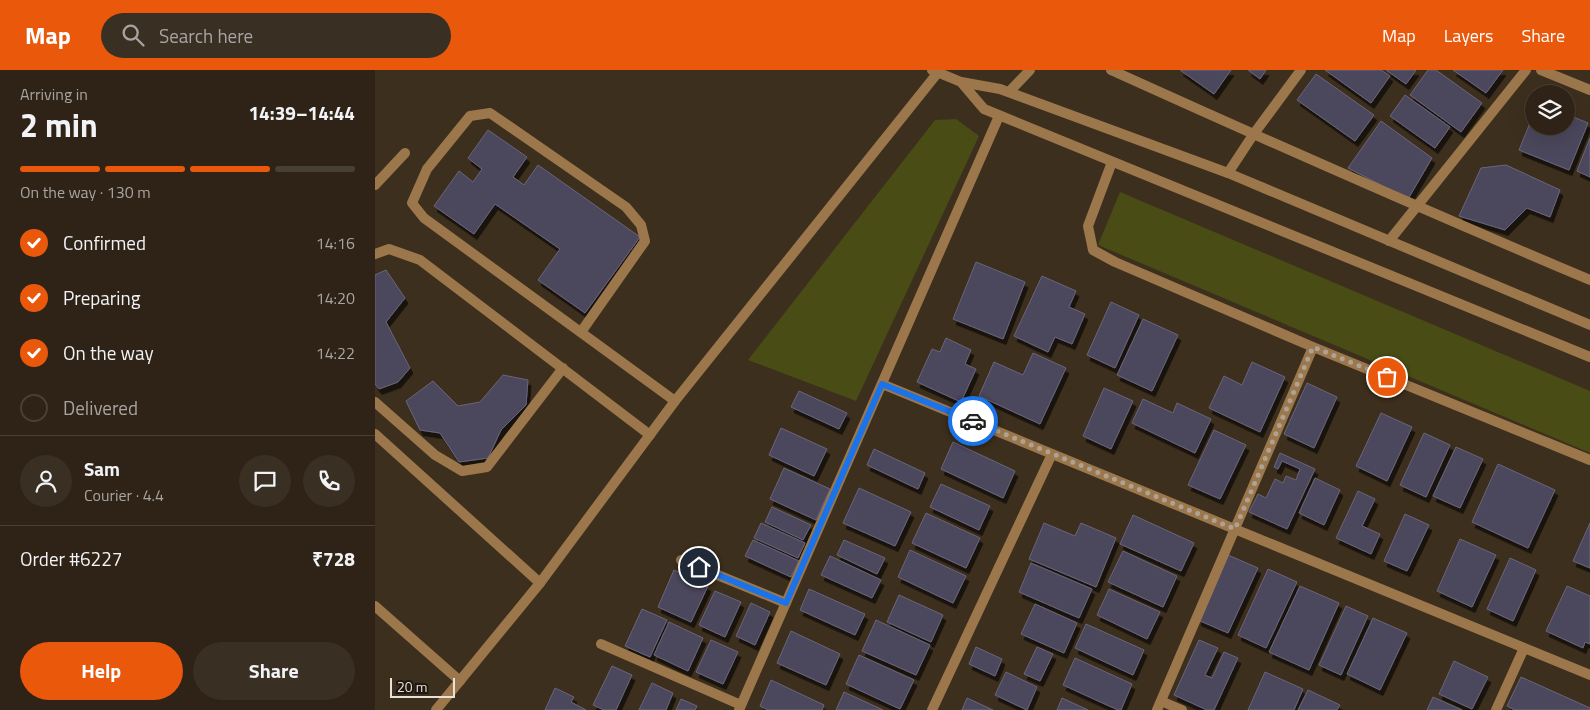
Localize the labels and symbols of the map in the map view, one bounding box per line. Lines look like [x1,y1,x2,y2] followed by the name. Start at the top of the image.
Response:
[1366,356,1408,398] pin
[948,396,998,446] courier
[678,546,720,588] pin
[390,675,455,698] scale bar

